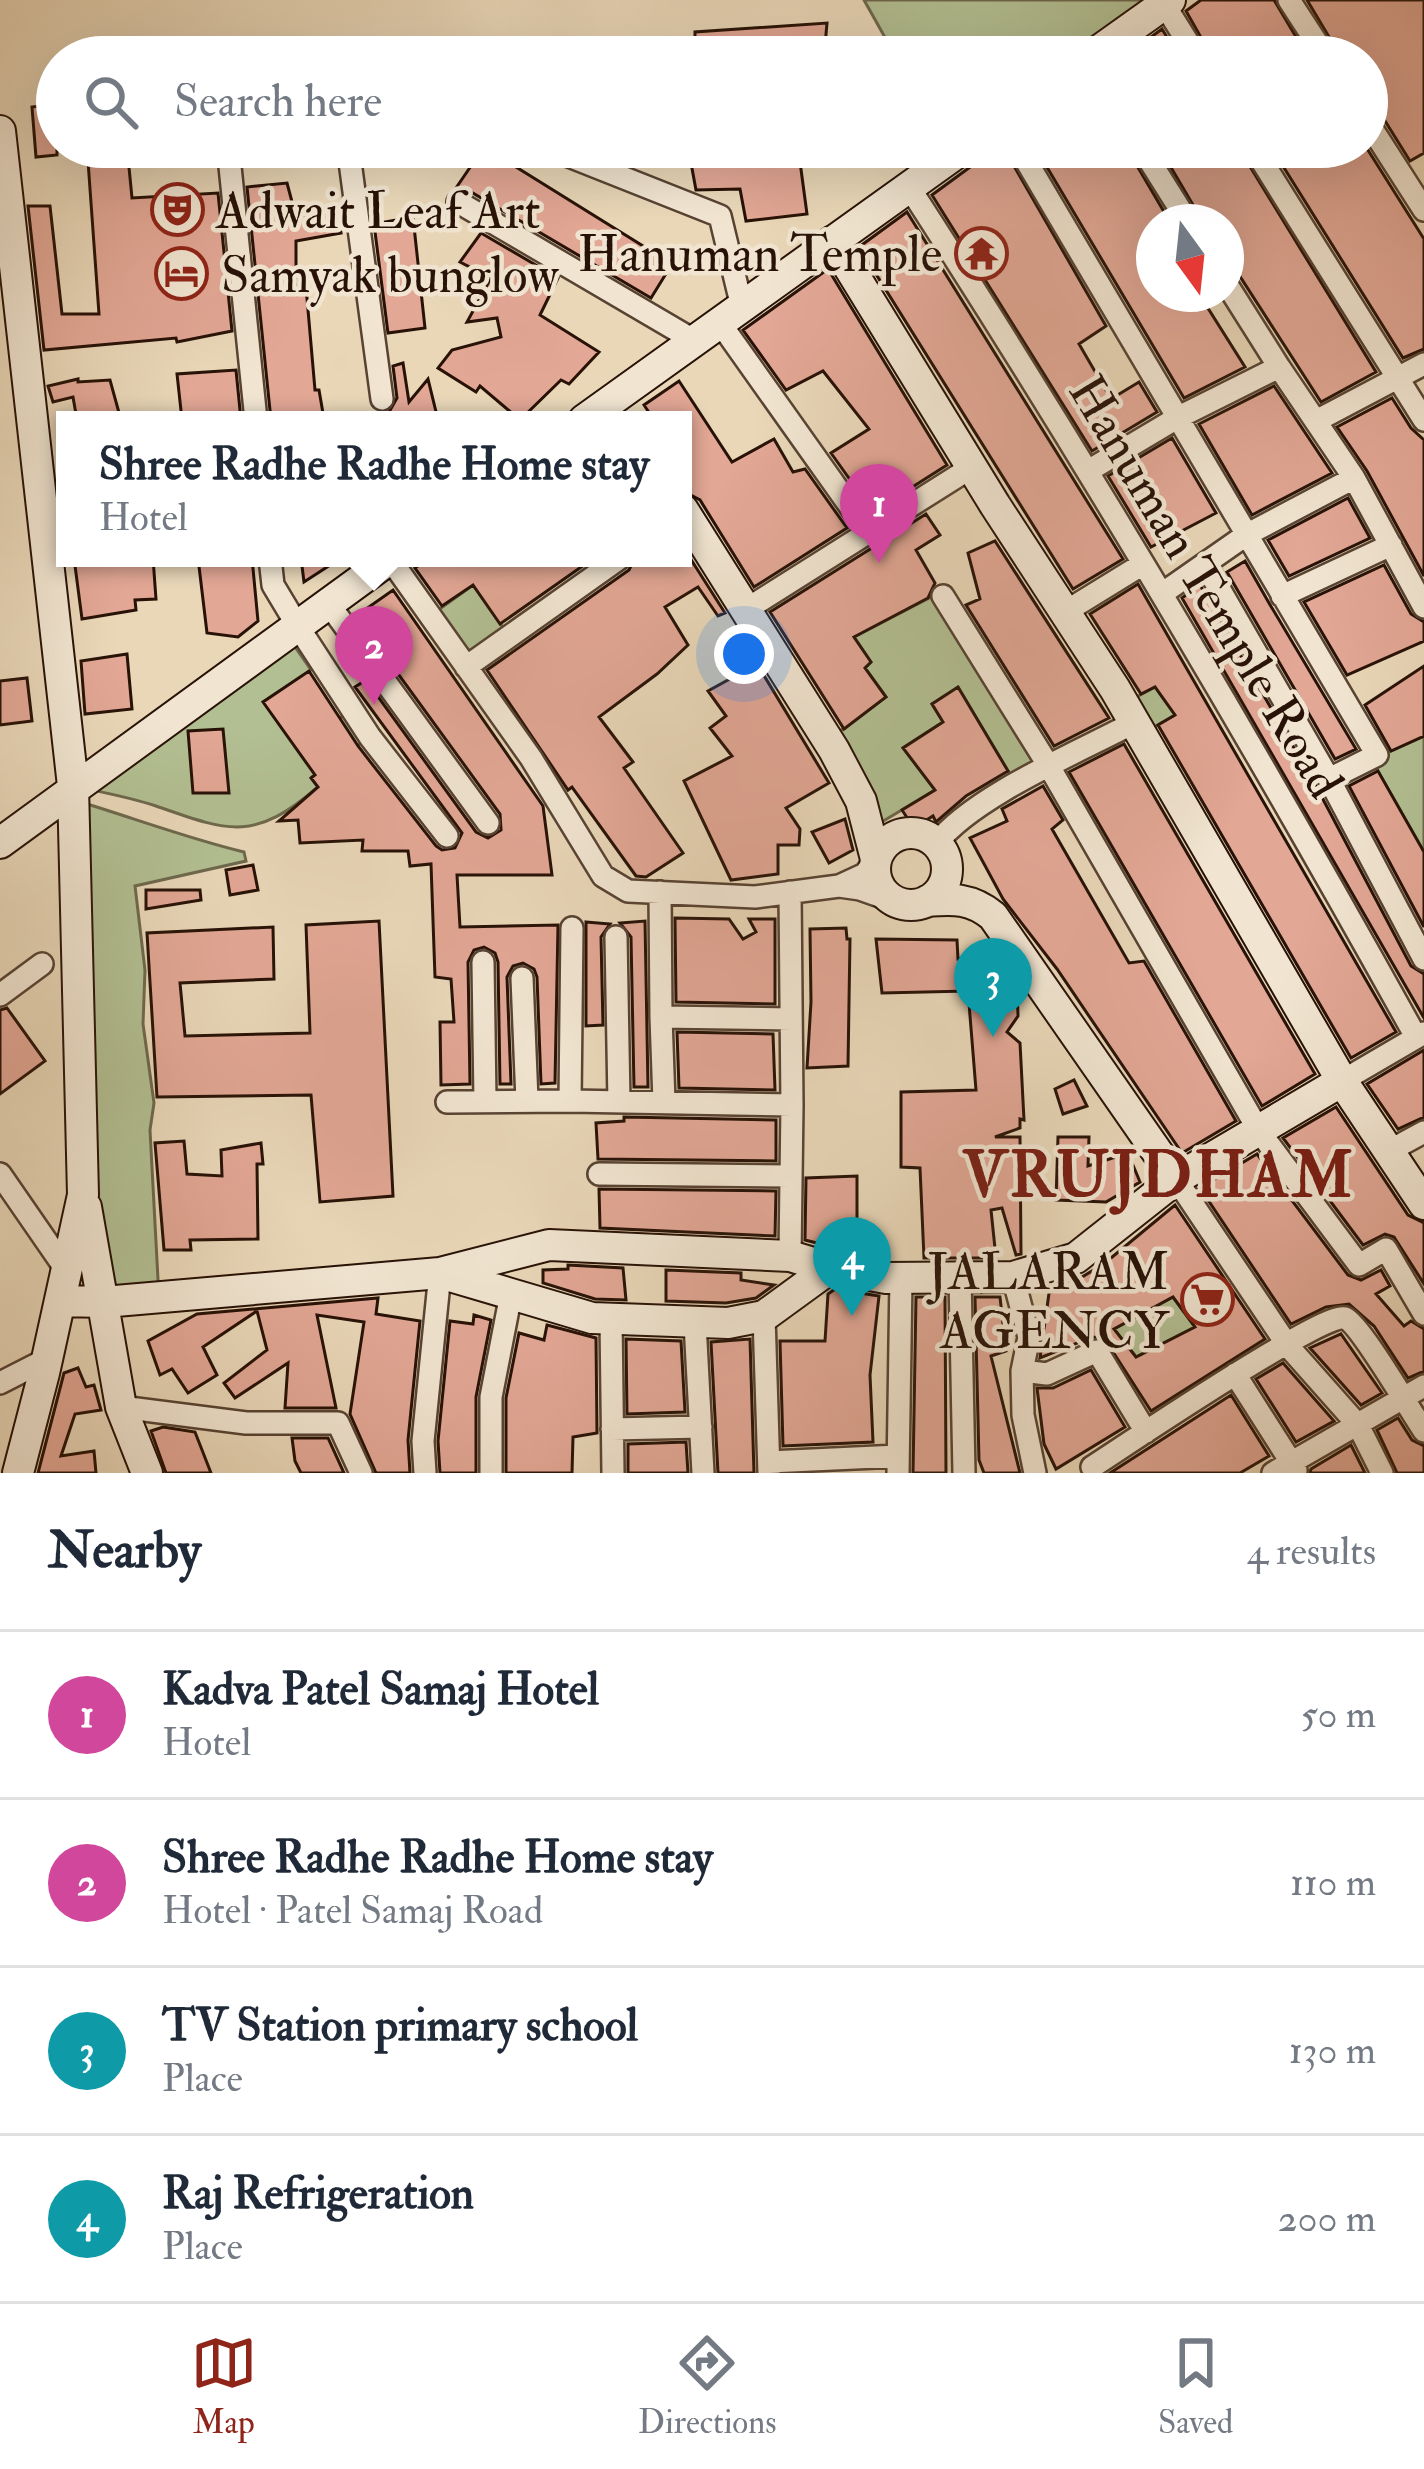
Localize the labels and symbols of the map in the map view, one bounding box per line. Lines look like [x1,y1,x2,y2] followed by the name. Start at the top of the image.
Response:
[215,180,540,244] place label: Adwait Leaf Art
[149,182,205,238] theatre icon: Adwait Leaf Art
[1136,204,1244,312] north arrow
[578,223,942,287] place label: Hanuman Temple
[953,225,1009,281] temple icon: Hanuman Temple
[221,244,560,308] place label: Samyak bunglow
[154,246,210,302] hotel icon: Samyak bunglow
[1054,364,1357,810] street label: Hanuman Temple Road
[840,464,918,563] pin: 1
[335,606,413,705] pin: 2
[714,624,774,684] your location
[954,938,1032,1037] pin: 3
[962,1137,1356,1216] district label: VRUJDHAM
[813,1217,891,1316] pin: 4
[925,1241,1170,1364] place label: JALARAM AGENCY
[1180,1272,1236,1328] supermarket icon: JALARAM AGENCY

